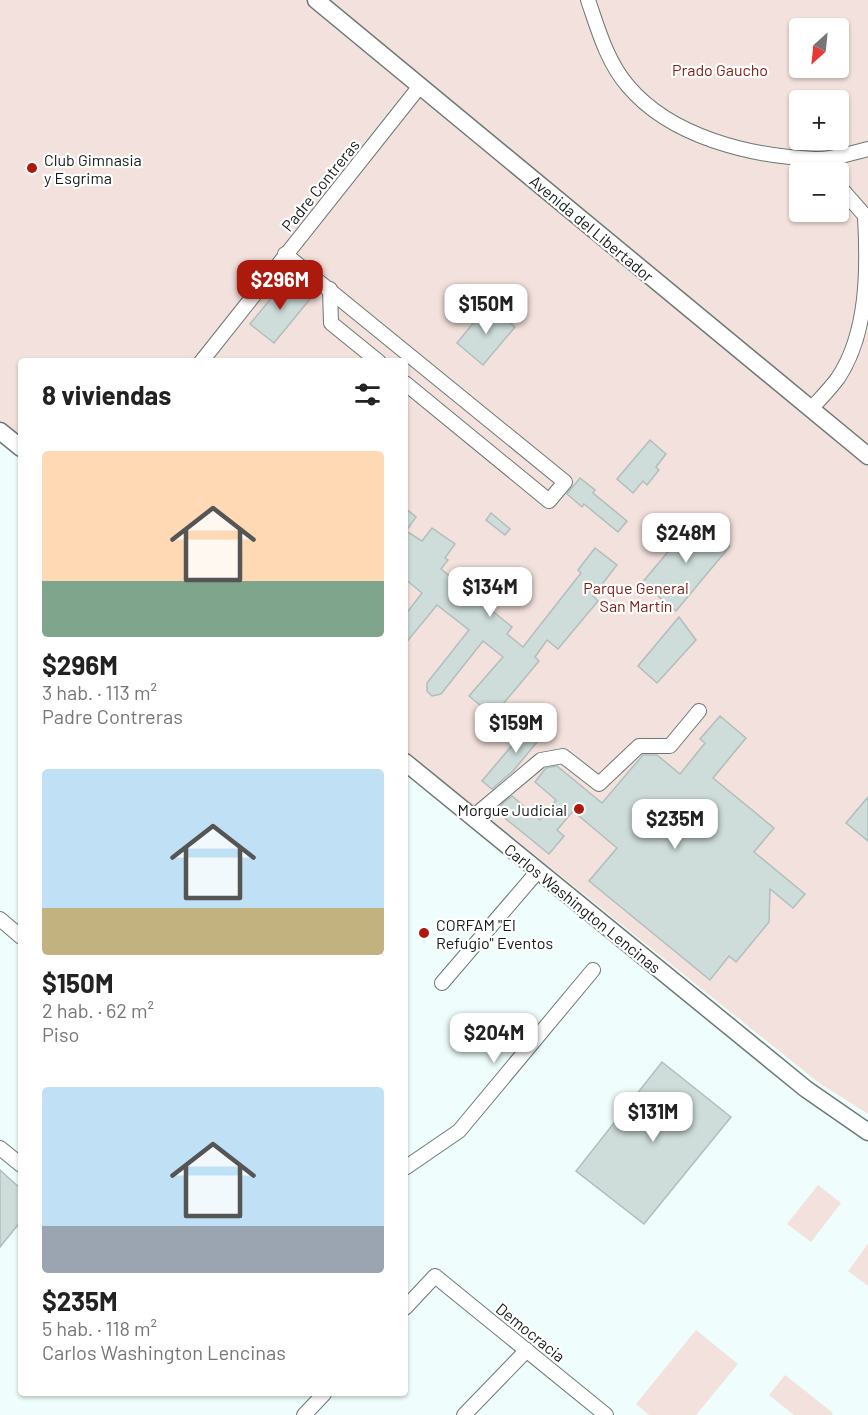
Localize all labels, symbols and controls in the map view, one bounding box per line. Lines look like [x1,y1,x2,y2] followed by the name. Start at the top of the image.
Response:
[789,18,849,78] north arrow
[789,18,849,222] map controls
[672,60,768,79] park label: Prado Gaucho
[789,90,849,150] button: +
[277,135,363,235] street label: Padre Contreras
[44,150,142,187] place label: Club Gimnasia y Esgrima
[25,161,39,175] marker: Club Gimnasia y Esgrima
[789,162,849,222] button: −
[526,171,658,285] street label: Avenida del Libertador
[238,260,322,311] pin: $296M
[251,267,309,291] text: $296M
[444,284,528,335] pin: $150M
[459,291,514,315] text: $150M
[351,378,384,411] icon: filters
[42,379,171,410] text: 8 viviendas
[159,490,267,598] icon: home
[644,513,728,564] pin: $248M
[656,520,716,544] text: $248M
[448,567,532,618] pin: $134M
[462,574,518,598] text: $134M
[583,578,689,615] park label: Parque General San Martín
[42,649,118,680] text: $296M
[42,680,157,704] text: 3 hab. · 113 m²
[474,703,558,754] pin: $159M
[42,704,183,728] text: Padre Contreras
[489,710,543,734] text: $159M
[633,799,717,850] pin: $235M
[457,800,567,819] place label: Morgue Judicial
[572,802,586,816] marker: Morgue Judicial
[646,806,704,830] text: $235M
[159,808,267,916] icon: home
[501,839,665,977] street label: Carlos Washington Lencinas
[436,915,553,952] place label: CORFAM "El Refugio" Eventos
[417,926,431,940] marker: CORFAM "El Refugio" Eventos
[42,967,114,998] text: $150M
[42,998,154,1022] text: 2 hab. · 62 m²
[452,1013,536,1064] pin: $204M
[464,1020,524,1044] text: $204M
[42,1022,79,1046] text: Piso
[611,1092,695,1143] pin: $131M
[628,1099,678,1123] text: $131M
[159,1126,267,1234] icon: home
[42,1285,118,1316] text: $235M
[493,1298,569,1366] street label: Democracia
[42,1316,157,1340] text: 5 hab. · 118 m²
[42,1340,286,1364] text: Carlos Washington Lencinas

